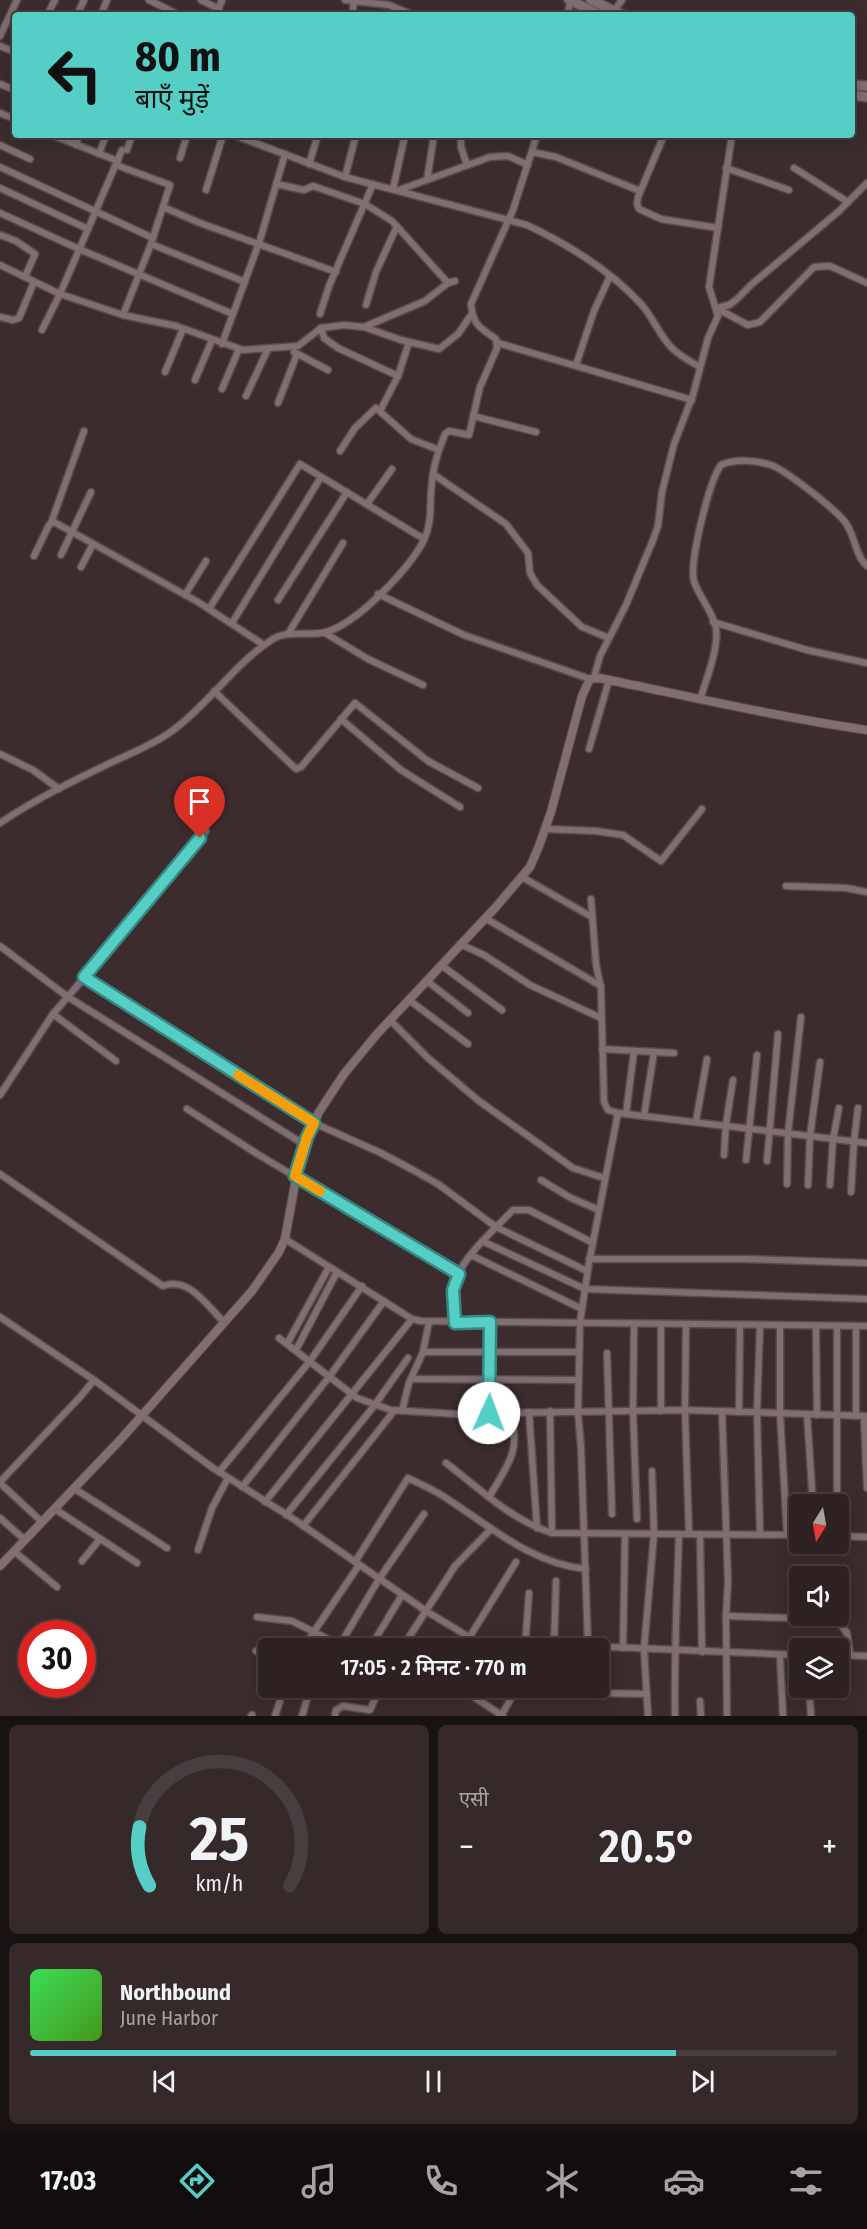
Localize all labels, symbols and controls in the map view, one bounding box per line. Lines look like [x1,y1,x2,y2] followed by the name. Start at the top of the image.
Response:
[135,32,221,82] text: 80 m
[36,36,114,114] icon: left
[135,83,209,115] text: बाएँ मुड़ें
[174,776,225,838] pin
[183,785,216,818] icon: arrive
[457,1381,521,1445] position arrow
[789,1494,849,1554] north arrow
[789,1494,849,1698] map controls
[789,1566,849,1626] button: sound
[18,1620,96,1698] speed limit sign: 30
[789,1638,849,1698] button: layers
[340,1654,527,1681] text: 17:05 · 2 मिनट · 770 m
[459,1787,489,1811] text: एसी
[188,1802,249,1877] text: 25
[599,1820,697,1874] text: 20.5°
[459,1827,474,1867] text: −
[822,1827,837,1867] text: +
[195,1872,243,1898] text: km/h
[120,1979,231,2006] text: Northbound
[120,2006,218,2030] text: June Harbor
[148,2065,181,2098] icon: previous
[417,2065,450,2098] icon: pause
[686,2065,719,2098] icon: next
[176,2160,218,2202] icon: directions
[298,2160,340,2202] icon: music
[420,2160,462,2202] icon: phone
[541,2160,583,2202] icon: climate
[663,2160,705,2202] icon: car
[785,2160,827,2202] icon: filters
[40,2165,96,2197] text: 17:03

